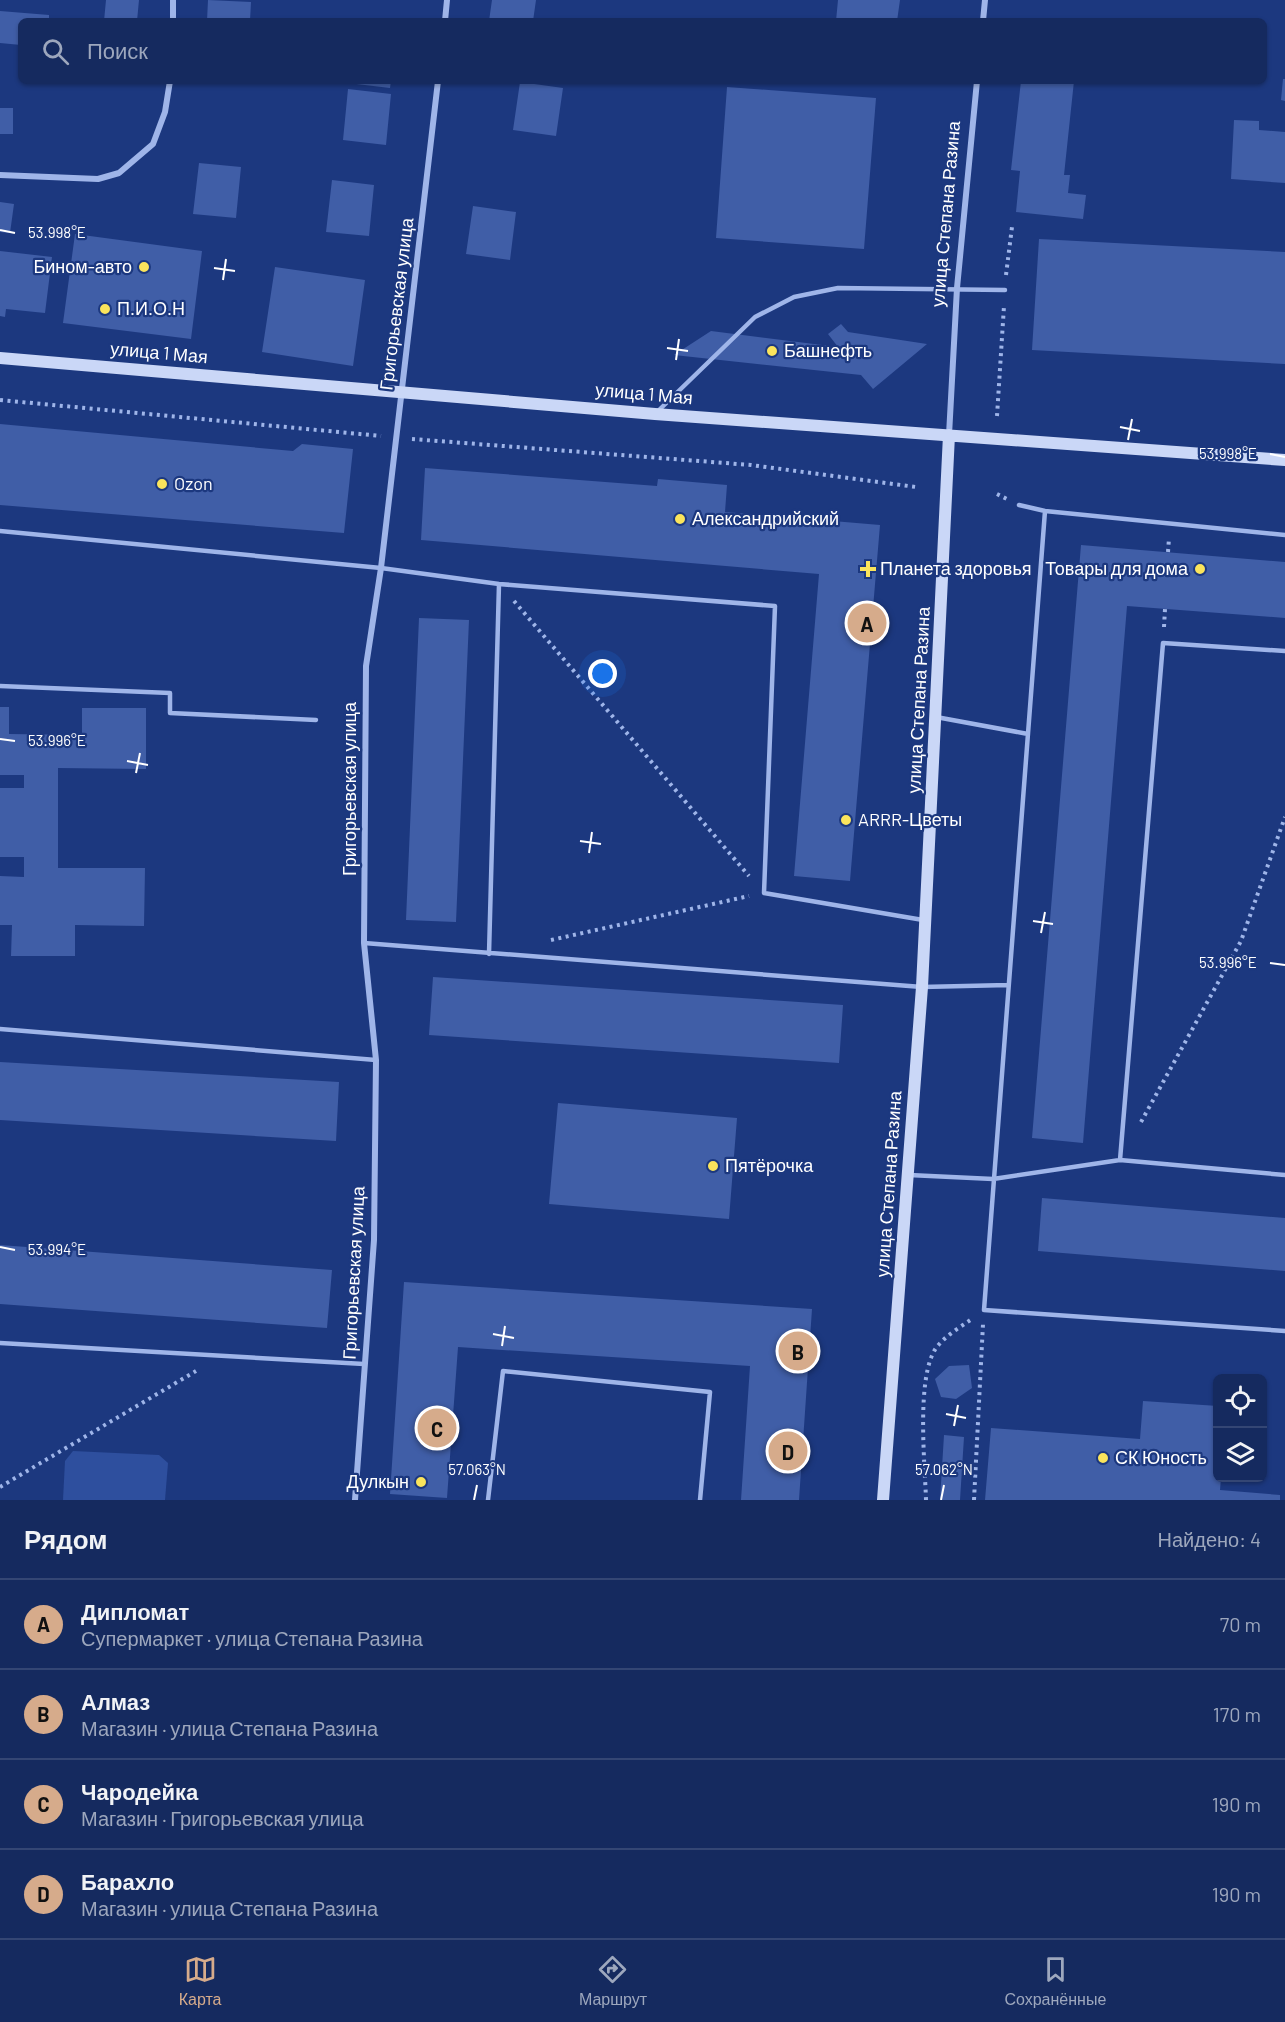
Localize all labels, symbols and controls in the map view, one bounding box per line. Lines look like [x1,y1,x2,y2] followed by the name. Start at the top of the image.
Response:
[18,18,1267,84] search box
[39,35,72,68] icon: search
[87,37,148,63] text: Поиск
[926,119,964,308] street label: улица Степана Разина
[374,215,418,392] street label: Григорьевская улица
[28,223,86,241] text: 53.998°E
[33,255,132,277] place label: Бином-авто
[137,260,151,274] marker: Бином-авто
[117,297,185,319] place label: П.И.О.Н
[98,302,112,316] marker: П.И.О.Н
[109,337,209,367] street label: улица 1 Мая
[784,339,872,361] place label: Башнефть
[765,344,779,358] marker: Башнефть
[594,378,694,408] street label: улица 1 Мая
[1199,444,1257,462] text: 53.998°E
[174,472,213,494] place label: Ozon
[155,477,169,491] marker: Ozon
[692,507,839,529] place label: Александрийский
[673,512,687,526] marker: Александрийский
[880,557,1032,579] place label: Планета здоровья
[1045,557,1189,579] place label: Товары для дома
[861,562,875,576] marker: Планета здоровья
[1193,562,1207,576] marker: Товары для дома
[848,600,886,646] pin: A
[902,605,934,794] street label: улица Степана Разина
[588,659,617,688] your location
[338,701,360,876] street label: Григорьевская улица
[28,731,86,749] text: 53.996°E
[858,808,962,830] place label: ARRR-Цветы
[839,813,853,827] marker: ARRR-Цветы
[1199,953,1257,971] text: 53.996°E
[871,1089,906,1278] street label: улица Степана Разина
[725,1154,814,1176] place label: Пятёрочка
[706,1159,720,1173] marker: Пятёрочка
[337,1185,369,1360] street label: Григорьевская улица
[28,1240,86,1258] text: 53.994°E
[778,1328,818,1374] pin: B
[1213,1374,1267,1482] map controls
[1213,1374,1267,1428] button: locate
[418,1406,456,1450] pin: C
[768,1428,808,1474] pin: D
[1213,1428,1267,1482] button: layers
[1115,1446,1207,1468] place label: СК Юность
[1096,1451,1110,1465] marker: СК Юность
[448,1460,506,1478] text: 57.063°N
[915,1460,973,1478] text: 57.062°N
[347,1470,409,1492] place label: Дулкын
[414,1475,428,1489] marker: Дулкын
[24,1523,107,1554] text: Рядом
[1158,1527,1261,1551] text: Найдено: 4
[81,1598,189,1624] text: Дипломат
[37,1612,50,1636] text: A
[1220,1612,1261,1636] text: 70 m
[81,1626,423,1650] text: Супермаркет · улица Степана Разина
[81,1688,150,1714] text: Алмаз
[37,1702,50,1726] text: B
[1213,1702,1261,1726] text: 170 m
[81,1716,378,1740] text: Магазин · улица Степана Разина
[81,1778,198,1804] text: Чародейка
[37,1792,50,1816] text: C
[1212,1792,1261,1816] text: 190 m
[81,1806,364,1830] text: Магазин · Григорьевская улица
[81,1868,174,1894] text: Барахло
[37,1882,50,1906] text: D
[1212,1882,1261,1906] text: 190 m
[81,1896,378,1920] text: Магазин · улица Степана Разина
[179,1953,222,2009] tab: Карта
[579,1953,647,2009] tab: Маршрут
[1004,1953,1106,2009] tab: Сохранённые

